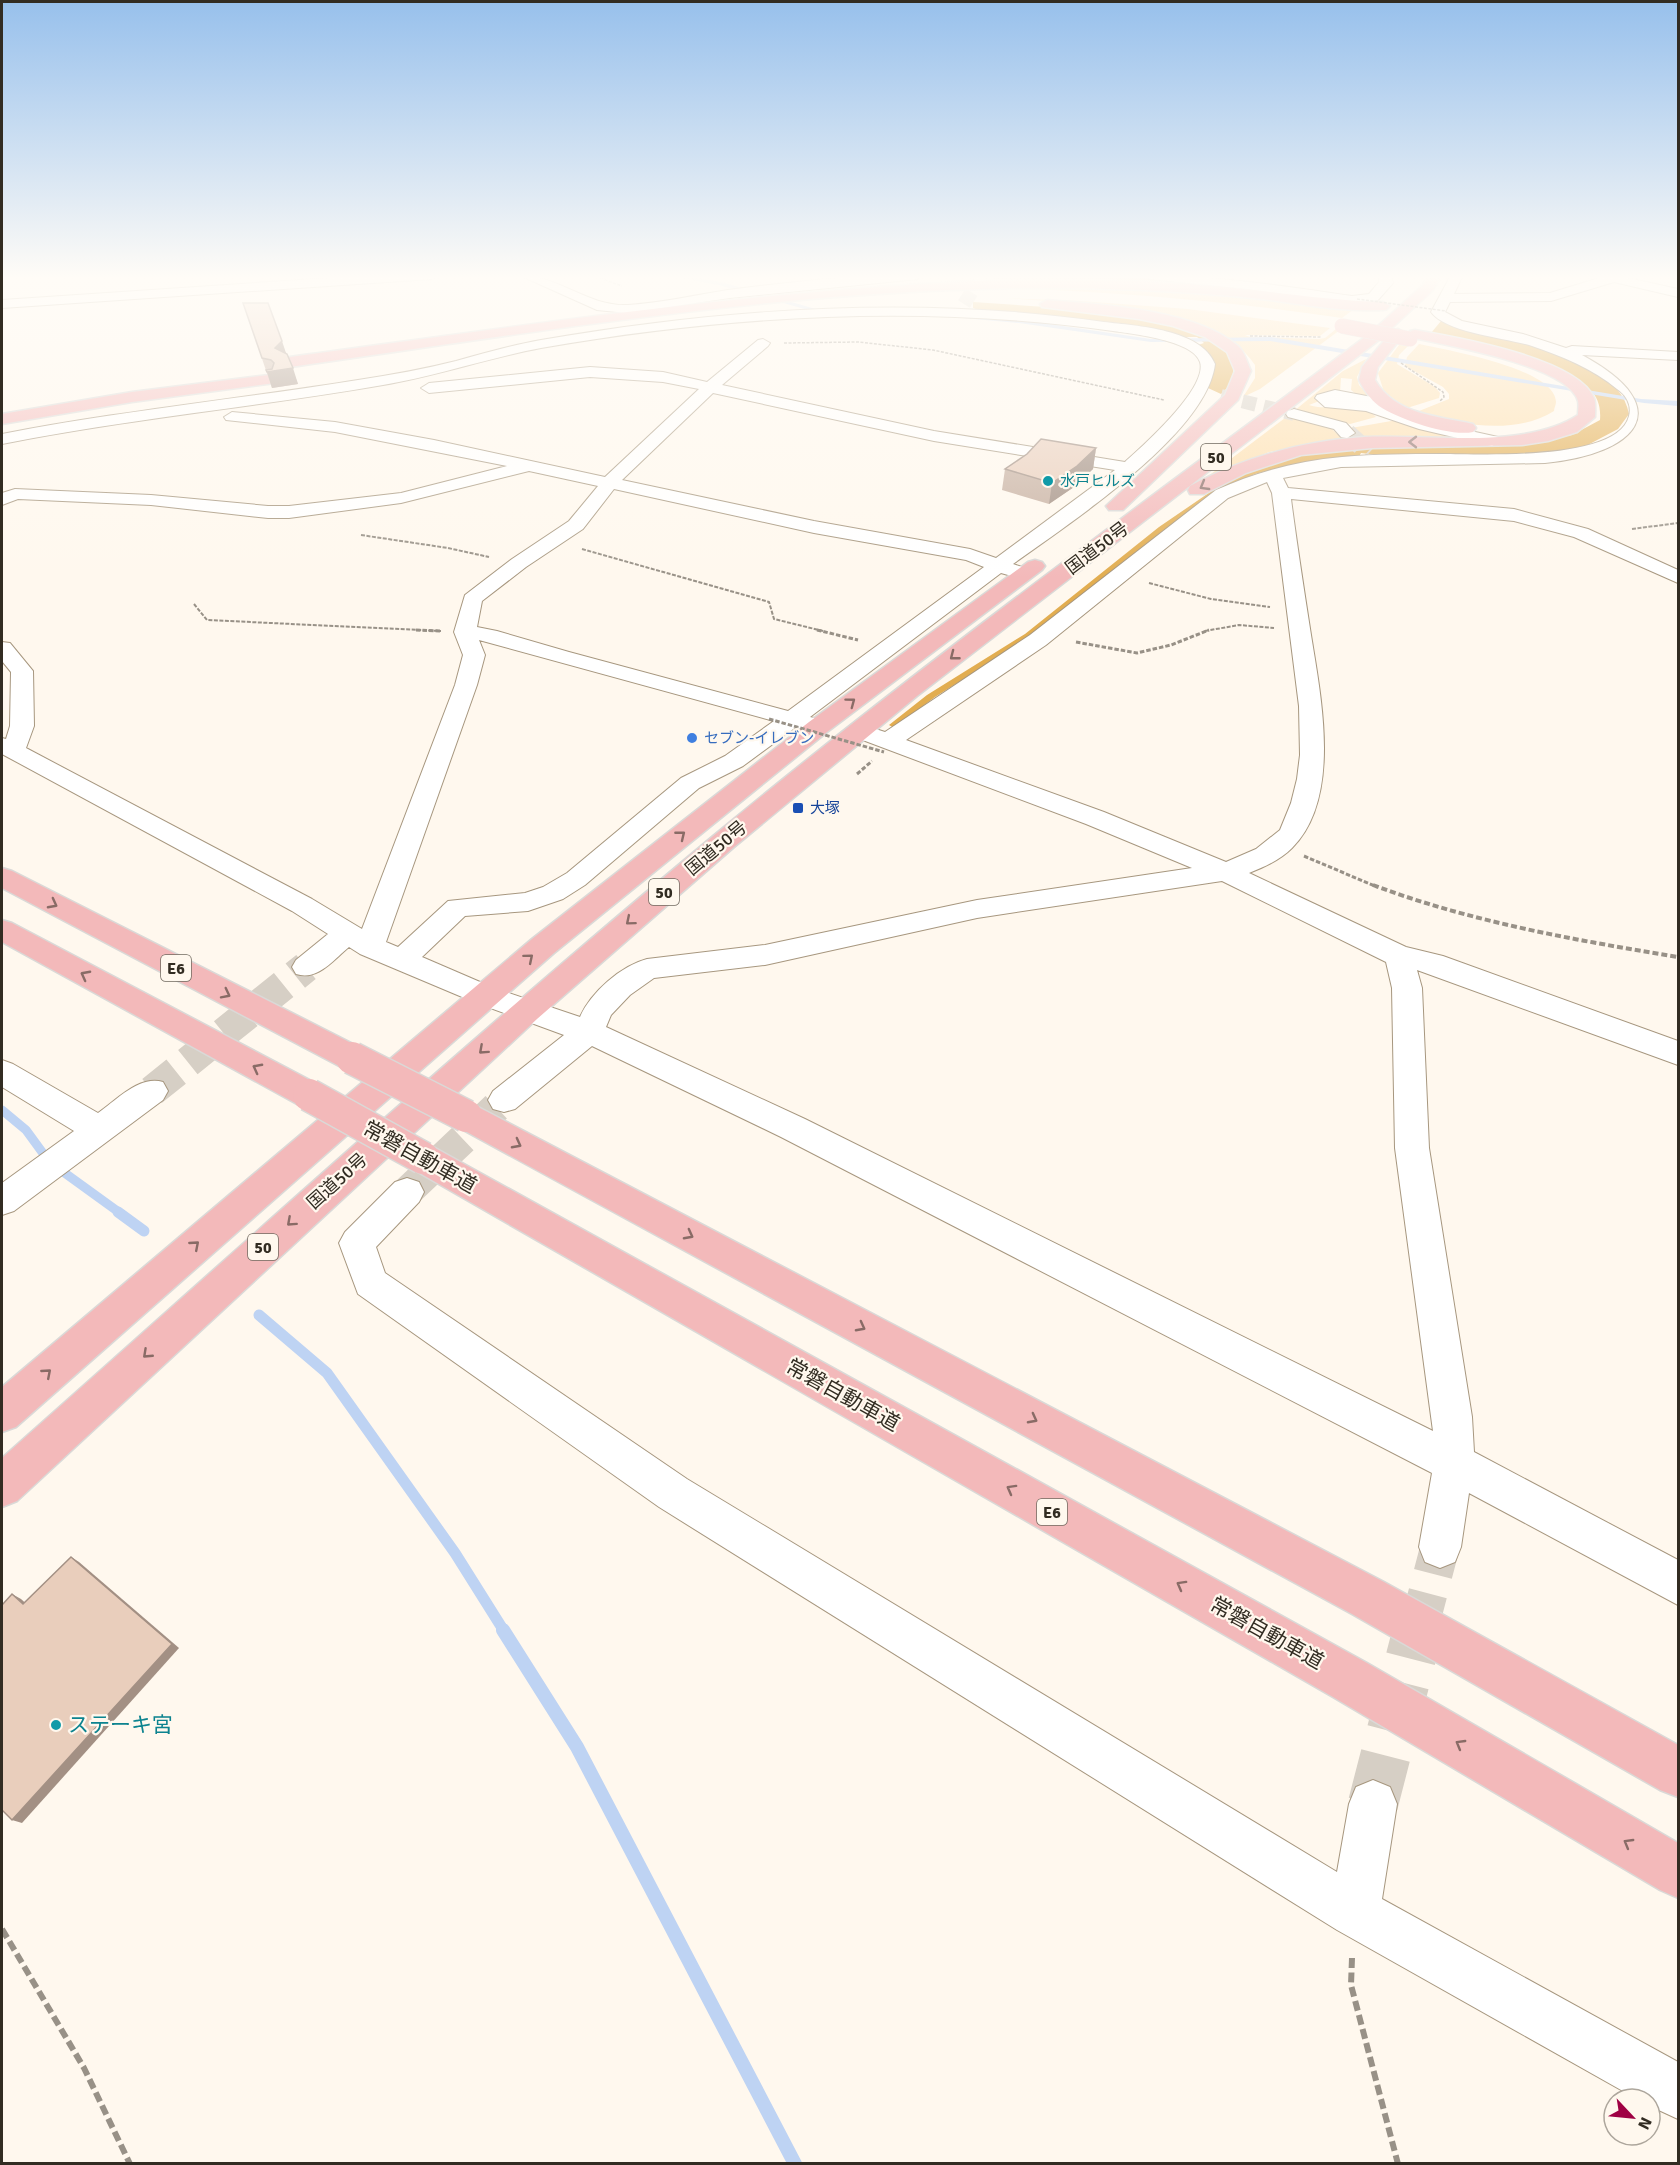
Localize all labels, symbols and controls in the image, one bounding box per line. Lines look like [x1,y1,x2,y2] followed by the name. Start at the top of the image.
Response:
[1408,436,1417,448] one-way arrow
[1201,444,1231,470] road number: 50
[1060,472,1135,490] place label: 水戸ヒルズ
[1041,474,1055,488] marker: 水戸ヒルズ
[1200,479,1210,490] one-way arrow
[1061,517,1133,579] street label: 国道50号
[950,649,961,660] one-way arrow
[844,698,855,709] one-way arrow
[704,729,814,747] place label: セブン-イレブン
[685,731,699,745] marker: セブン-イレブン
[810,799,840,817] place label: 大塚
[791,801,805,815] marker: 大塚
[681,816,751,880] street label: 国道50号
[674,832,685,843] one-way arrow
[649,879,679,905] road number: 50
[47,897,57,908] one-way arrow
[626,914,637,925] one-way arrow
[522,954,533,965] one-way arrow
[161,955,191,981] road number: E6
[81,971,92,982] one-way arrow
[220,987,231,998] one-way arrow
[479,1043,490,1054] one-way arrow
[253,1064,263,1075] one-way arrow
[359,1115,481,1199] street label: 常磐自動車道
[511,1136,522,1148] one-way arrow
[302,1148,372,1214] street label: 国道50号
[287,1215,298,1226] one-way arrow
[683,1228,694,1239] one-way arrow
[248,1234,278,1260] road number: 50
[188,1241,199,1252] one-way arrow
[855,1320,866,1331] one-way arrow
[143,1347,153,1358] one-way arrow
[782,1353,904,1437] street label: 常磐自動車道
[41,1369,52,1380] one-way arrow
[1027,1412,1038,1423] one-way arrow
[1007,1485,1017,1496] one-way arrow
[1037,1499,1067,1525] road number: E6
[1177,1581,1187,1592] one-way arrow
[1206,1591,1328,1675] street label: 常磐自動車道
[68,1712,173,1738] place label: ステーキ宮
[49,1718,63,1732] marker: ステーキ宮
[1456,1740,1466,1751] one-way arrow
[1624,1838,1634,1850] one-way arrow
[1602,2087,1662,2147] north arrow
[1633,2114,1656,2133] text: N

